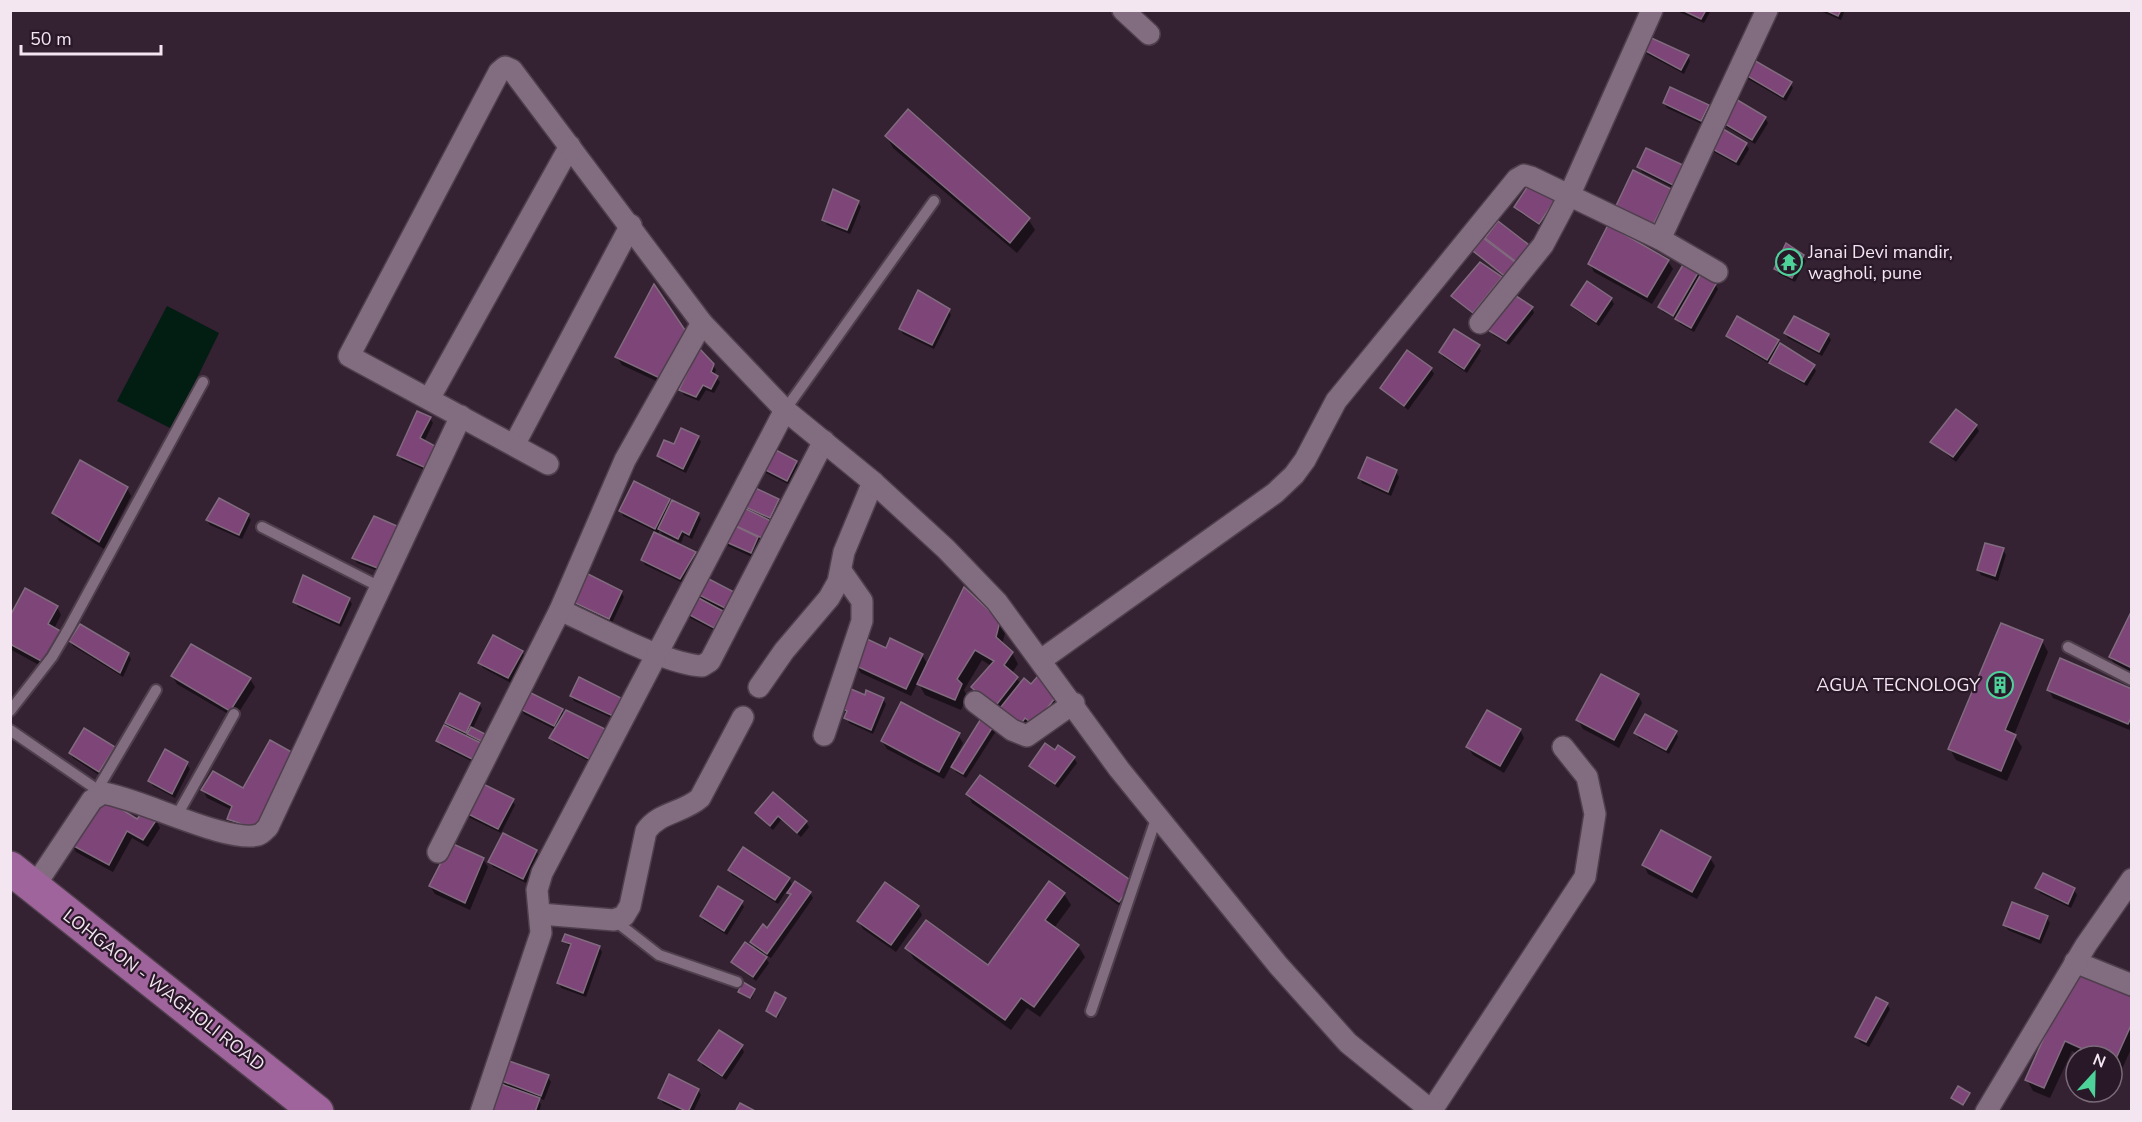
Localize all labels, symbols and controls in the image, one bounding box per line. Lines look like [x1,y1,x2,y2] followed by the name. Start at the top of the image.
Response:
[21,18,160,56] scale bar
[30,27,72,51] text: 50 m
[1807,240,1953,285] place label: Janai Devi mandir, wagholi, pune
[1774,247,1804,277] temple icon: Janai Devi mandir, wagholi, pune
[1985,670,2015,700] building icon: AGUA TECNOLOGY
[1816,673,1980,697] place label: AGUA TECNOLOGY
[58,904,270,1076] street label: LOHGAON - WAGHOLI ROAD
[2064,1044,2124,1104] north arrow
[2090,1049,2109,1073] text: N

